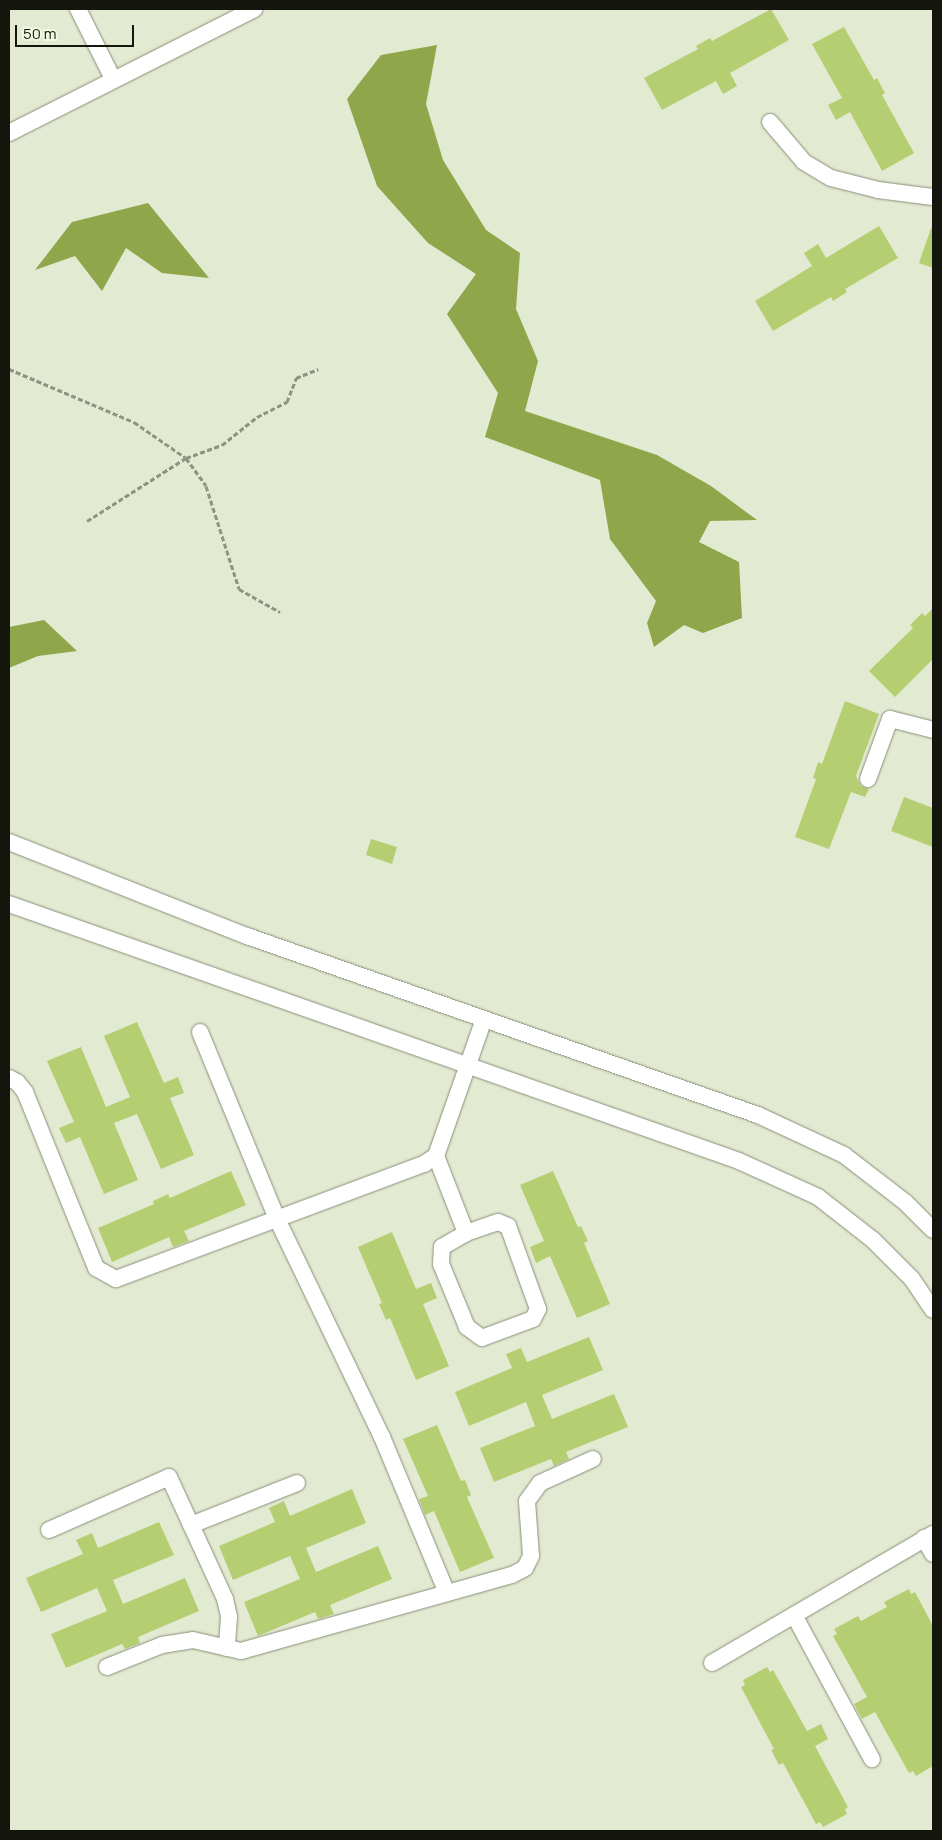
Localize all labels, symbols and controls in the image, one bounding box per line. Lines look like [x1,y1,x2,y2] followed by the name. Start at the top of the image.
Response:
[18,15,136,47] scale bar
[23,23,57,44] text: 50 m

